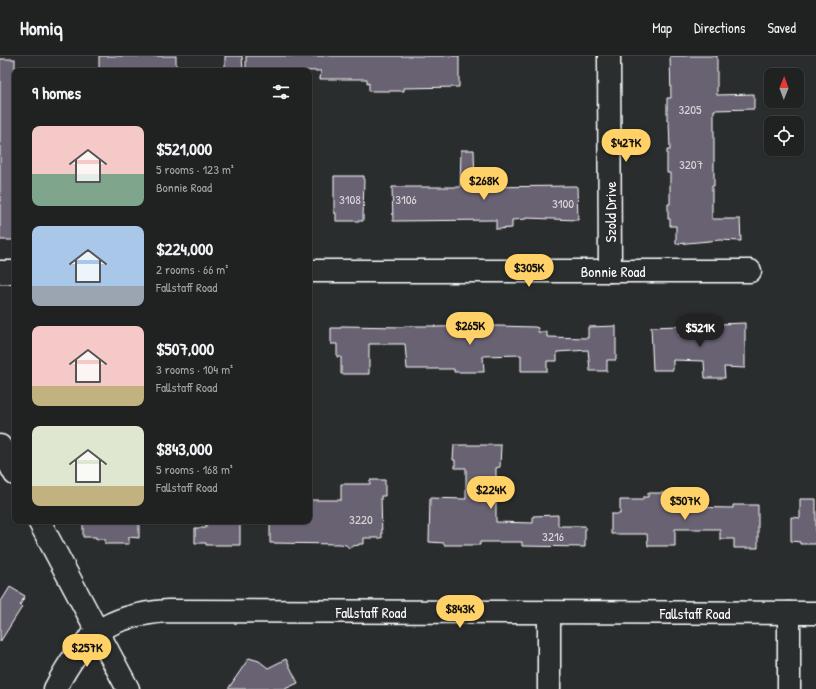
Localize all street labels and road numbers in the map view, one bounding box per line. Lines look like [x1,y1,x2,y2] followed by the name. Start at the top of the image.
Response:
[600,182,621,242] street label: Szold Drive
[581,261,645,282] street label: Bonnie Road
[335,602,406,623] street label: Fallstaff Road
[659,603,730,624] street label: Fallstaff Road

